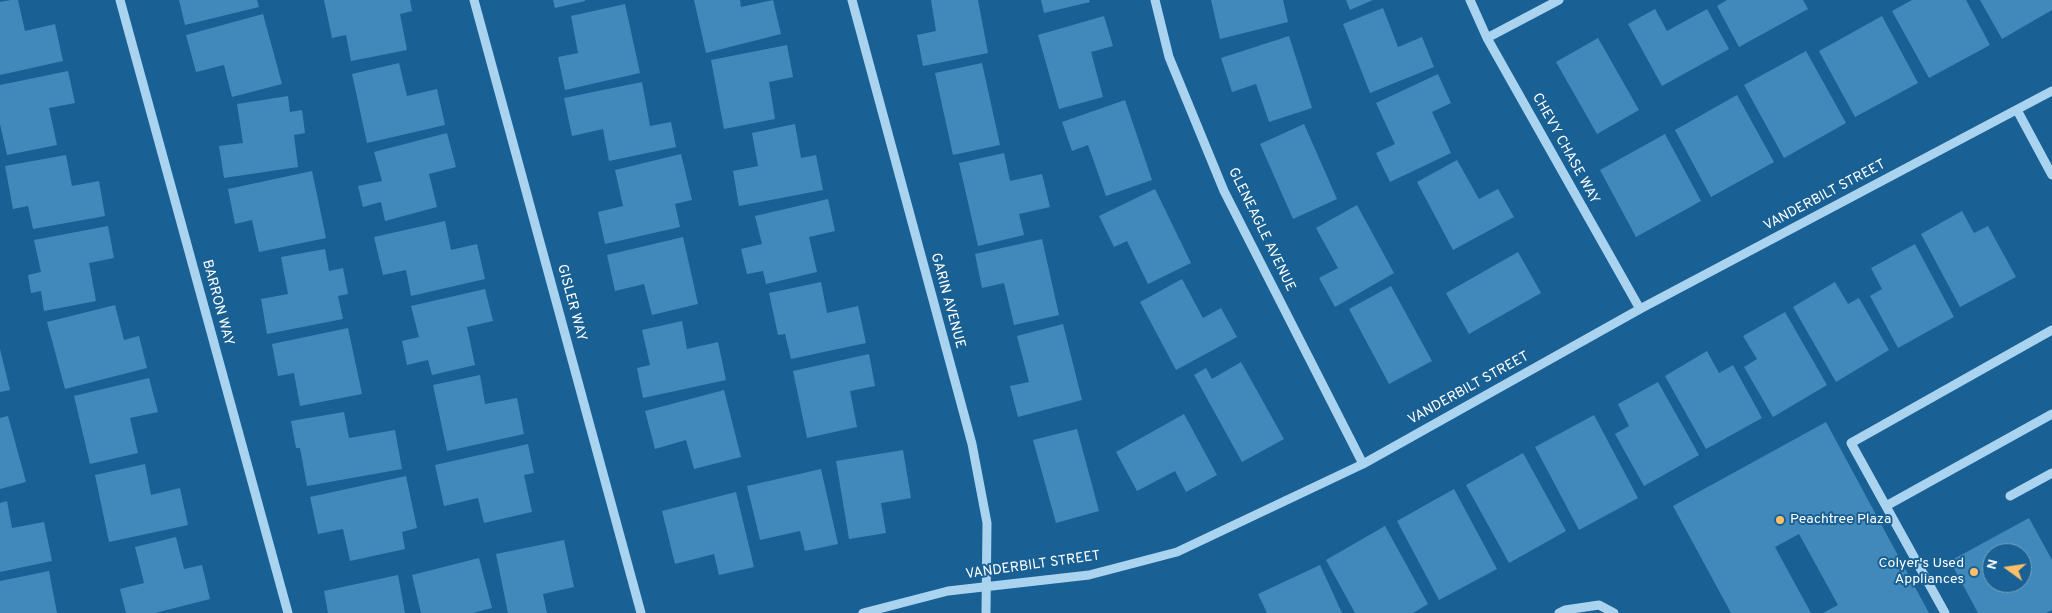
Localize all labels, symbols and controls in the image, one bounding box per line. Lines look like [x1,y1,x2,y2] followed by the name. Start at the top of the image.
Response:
[1528,91,1602,207] street label: CHEVY CHASE WAY
[1761,157,1889,235] street label: VANDERBILT STREET
[1224,165,1298,295] street label: GLENEAGLE AVENUE
[926,251,968,351] street label: GARIN AVENUE
[197,258,237,348] street label: BARRON WAY
[553,263,589,343] street label: GISLER WAY
[1406,349,1532,429] street label: VANDERBILT STREET
[1790,512,1891,528] place label: Peachtree Plaza
[1774,514,1786,526] marker: Peachtree Plaza
[1982,543,2032,593] north arrow
[965,548,1101,584] street label: VANDERBILT STREET
[1878,556,1964,588] place label: Colyer's Used Appliances
[1983,558,2002,571] text: N
[1968,566,1980,578] marker: Colyer's Used Appliances

